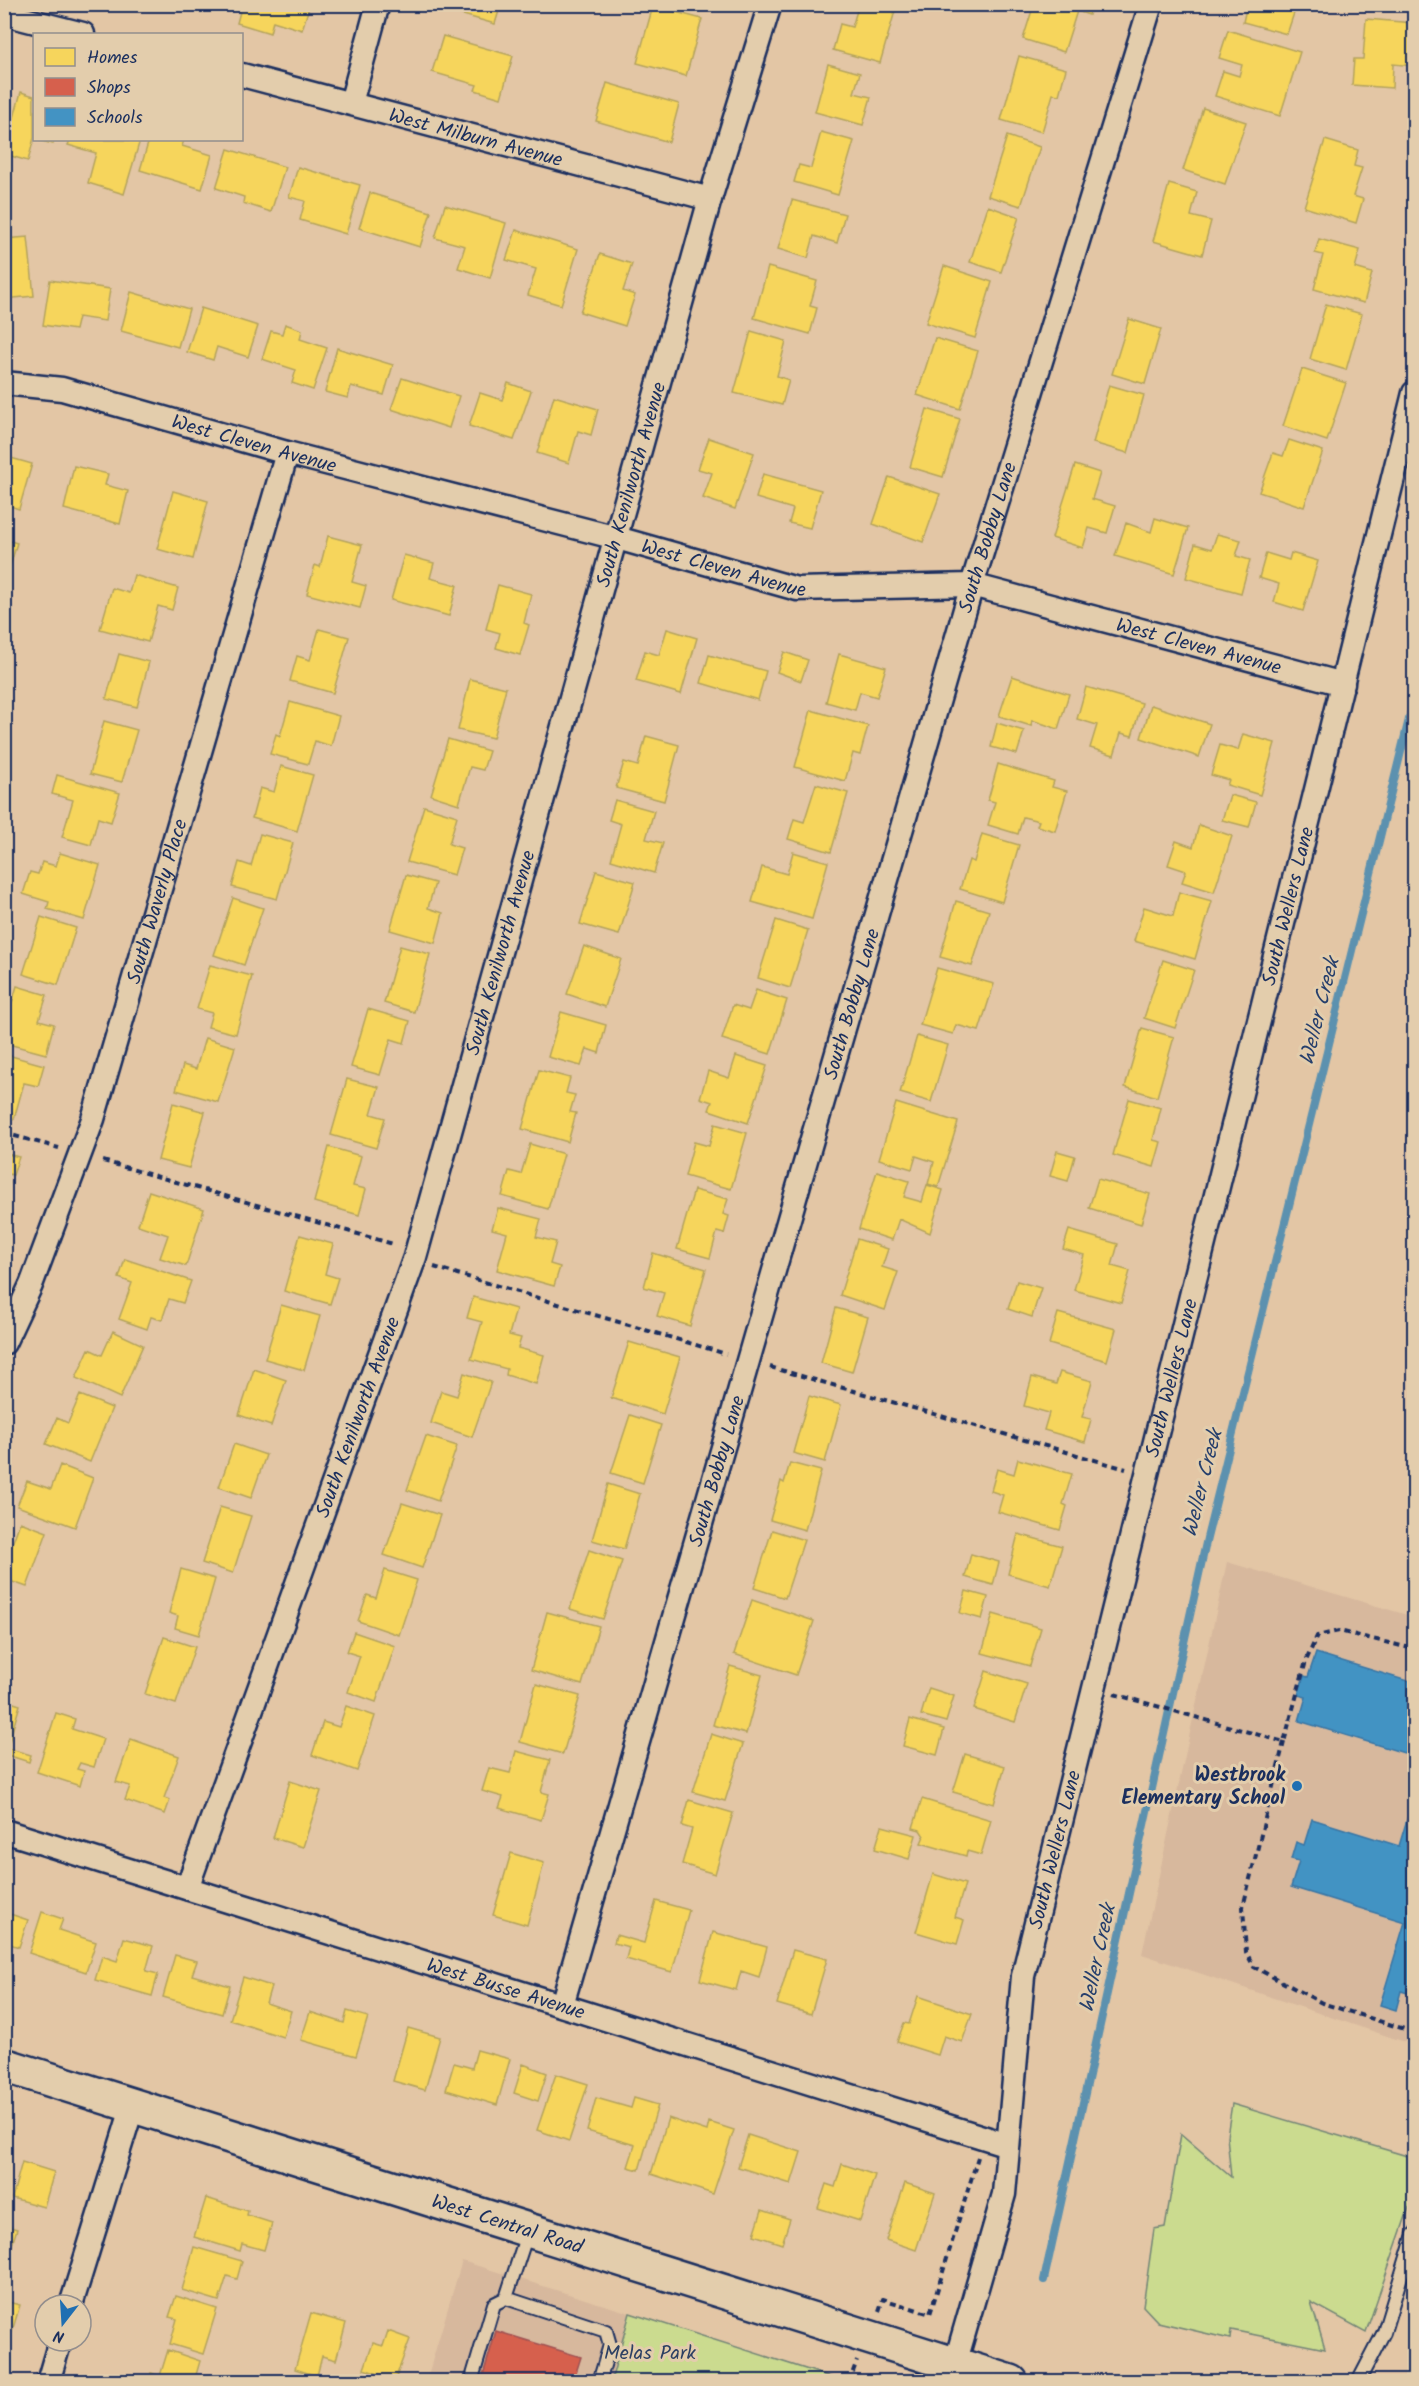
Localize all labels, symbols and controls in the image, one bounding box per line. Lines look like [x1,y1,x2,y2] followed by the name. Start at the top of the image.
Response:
[33,33,243,141] legend
[87,44,138,73] text: Homes
[87,74,131,103] text: Shops
[385,101,566,177] street label: West Milburn Avenue
[87,104,143,133] text: Schools
[589,379,676,591] street label: South Kenilworth Avenue
[167,407,340,483] street label: West Cleven Avenue
[951,459,1027,617] street label: South Bobby Lane
[637,532,806,607] street label: West Cleven Avenue
[1112,610,1285,685] street label: West Cleven Avenue
[119,816,198,988] street label: South Waverly Place
[1254,824,1324,989] street label: South Wellers Lane
[458,847,546,1059] street label: South Kenilworth Avenue
[816,925,890,1084] street label: South Bobby Lane
[1291,951,1350,1068] water label: Weller Creek
[1138,1296,1208,1461] street label: South Wellers Lane
[308,1313,410,1522] street label: South Kenilworth Avenue
[681,1392,755,1551] street label: South Bobby Lane
[1174,1423,1233,1540] water label: Weller Creek
[1121,1760,1286,1815] place label: Westbrook Elementary School
[1021,1767,1091,1933] street label: South Wellers Lane
[1290,1779,1304,1793] marker: Westbrook Elementary School
[1071,1898,1127,2015] water label: Weller Creek
[422,1950,589,2030] street label: West Busse Avenue
[427,2187,588,2265] street label: West Central Road
[33,2293,93,2353] north arrow
[51,2322,68,2349] text: N
[604,2338,697,2370] park label: Melas Park

